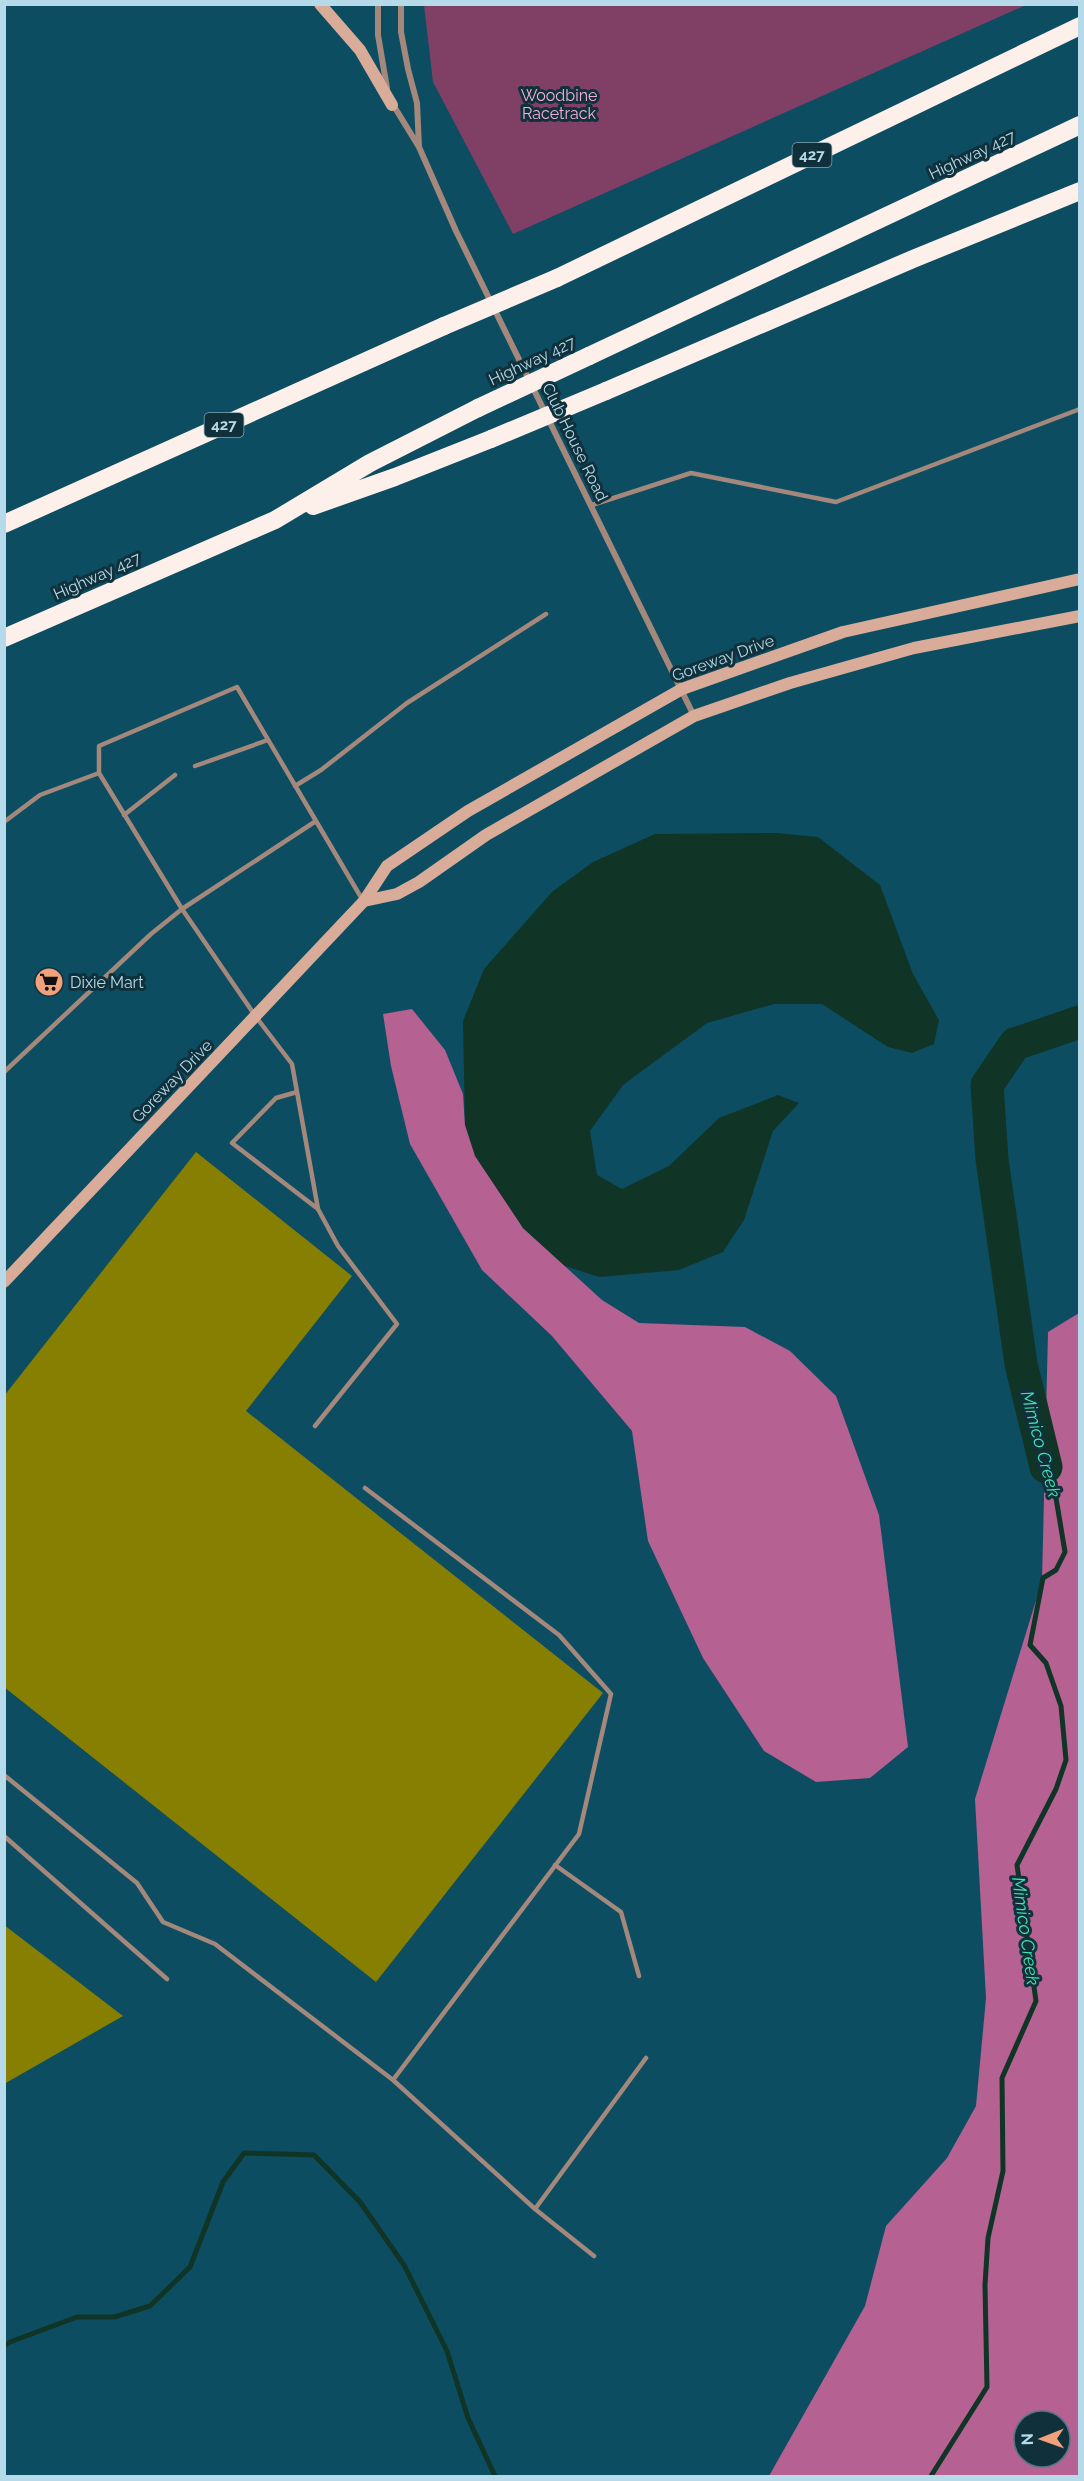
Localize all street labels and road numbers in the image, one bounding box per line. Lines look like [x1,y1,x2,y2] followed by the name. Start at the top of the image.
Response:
[926,126,1019,183] street label: Highway 427
[792,143,832,167] road number: 427
[486,332,579,389] street label: Highway 427
[538,380,612,504] street label: Club House Road
[204,413,244,437] road number: 427
[50,548,144,604] street label: Highway 427
[669,631,777,685] street label: Goreway Drive
[128,1036,216,1126] street label: Goreway Drive

